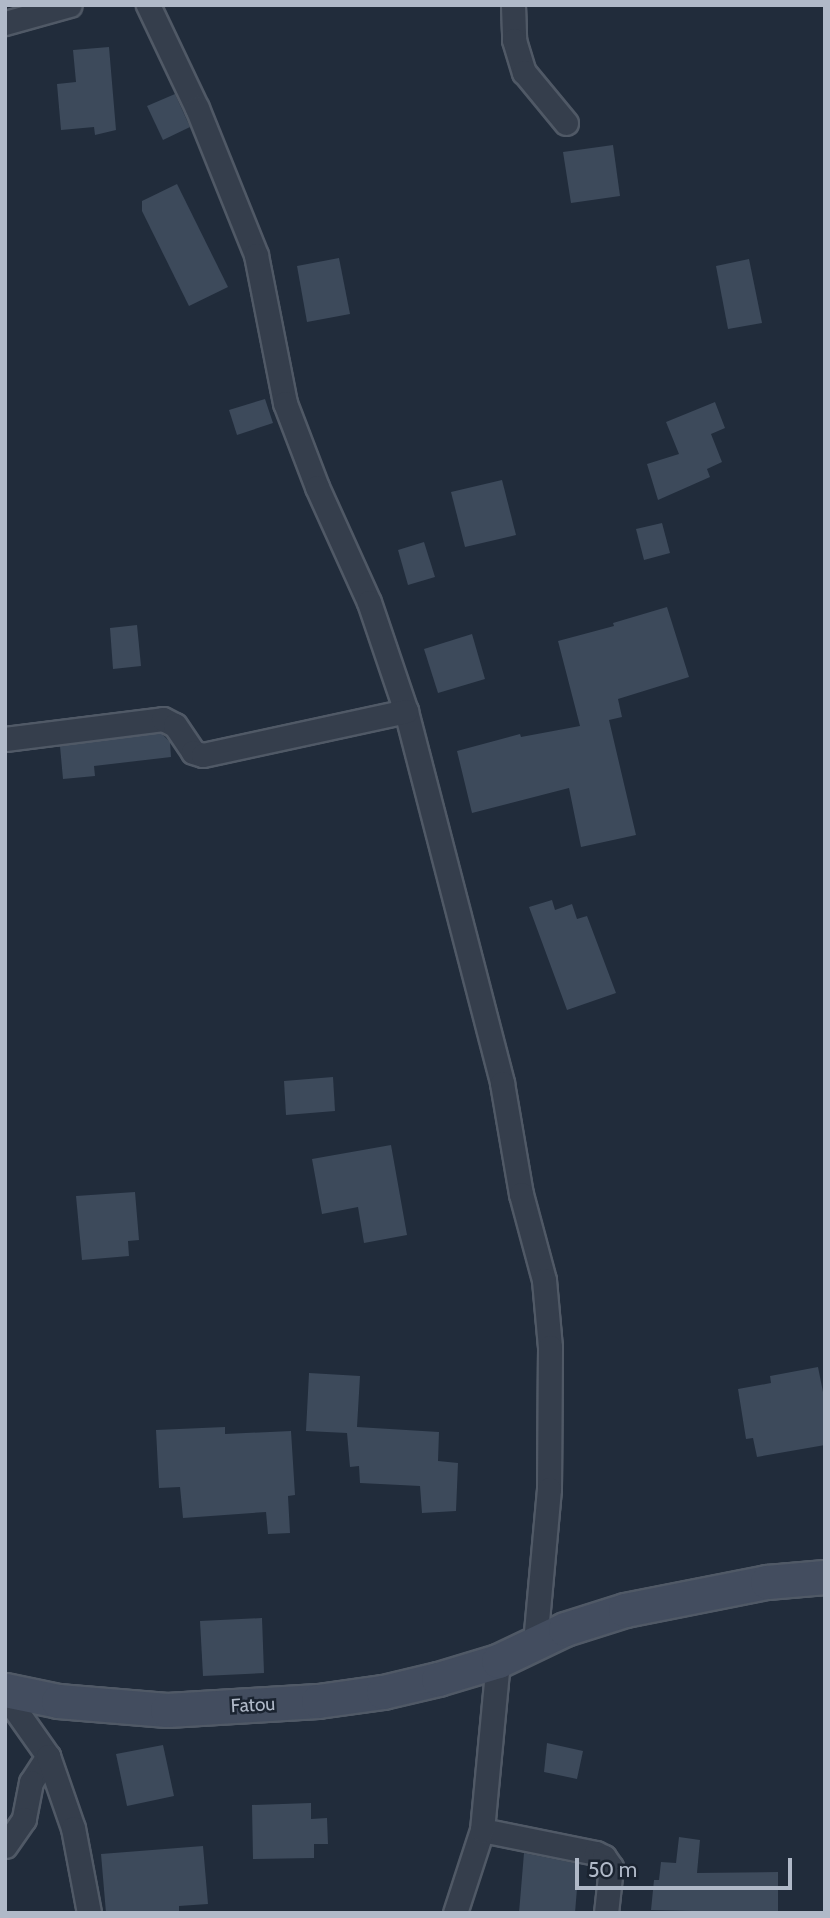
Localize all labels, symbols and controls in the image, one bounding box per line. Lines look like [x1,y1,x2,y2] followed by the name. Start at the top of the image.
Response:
[230,1692,276,1718] street label: Fatou
[578,1844,795,1888] scale bar
[588,1857,637,1882] text: 50 m

